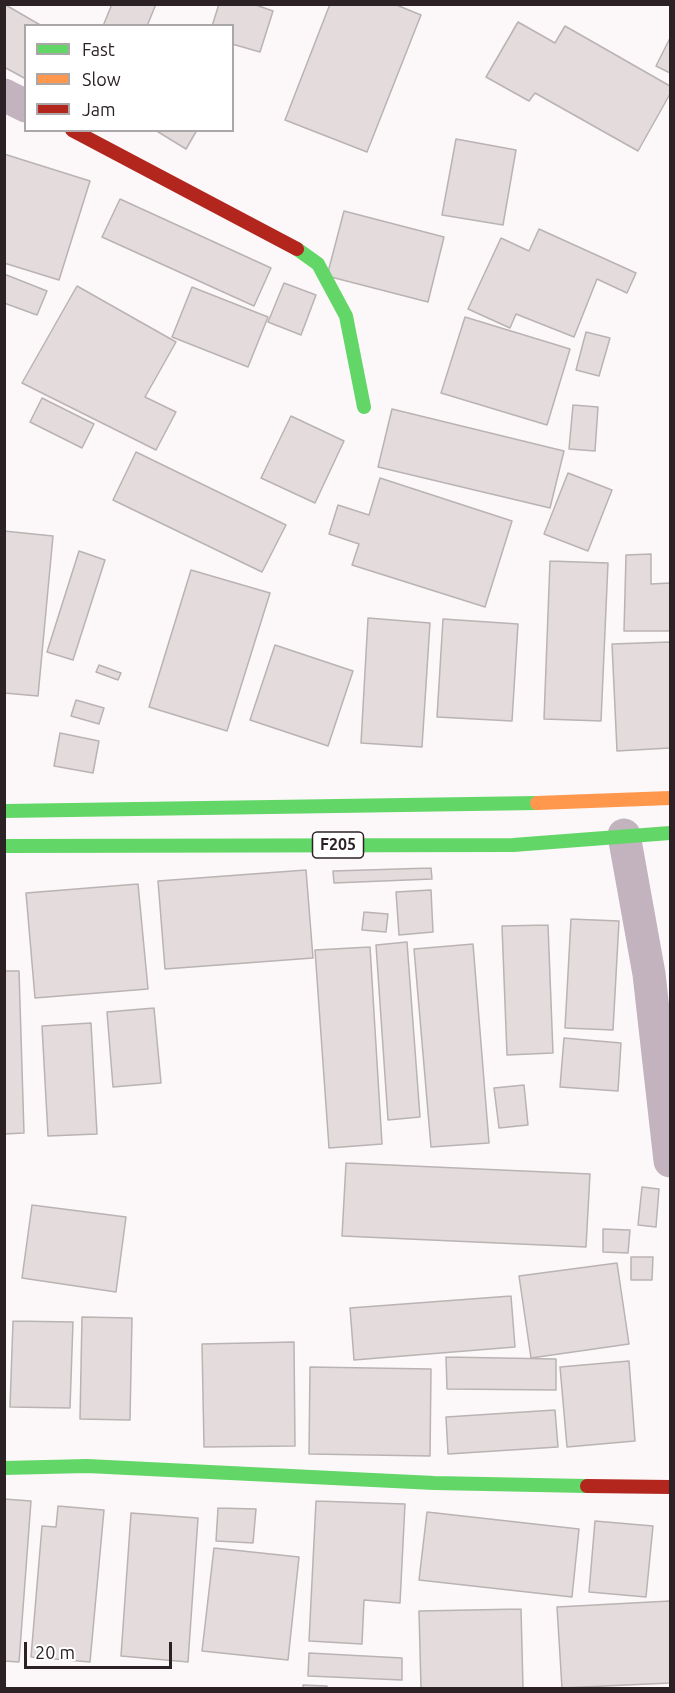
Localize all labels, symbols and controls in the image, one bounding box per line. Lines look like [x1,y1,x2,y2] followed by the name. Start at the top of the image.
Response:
[24,24,234,132] legend
[82,39,115,59] text: Fast
[82,69,121,89] text: Slow
[82,99,116,119] text: Jam
[312,832,364,858] road number: F205
[27,1630,176,1668] scale bar
[35,1642,75,1662] text: 20 m

